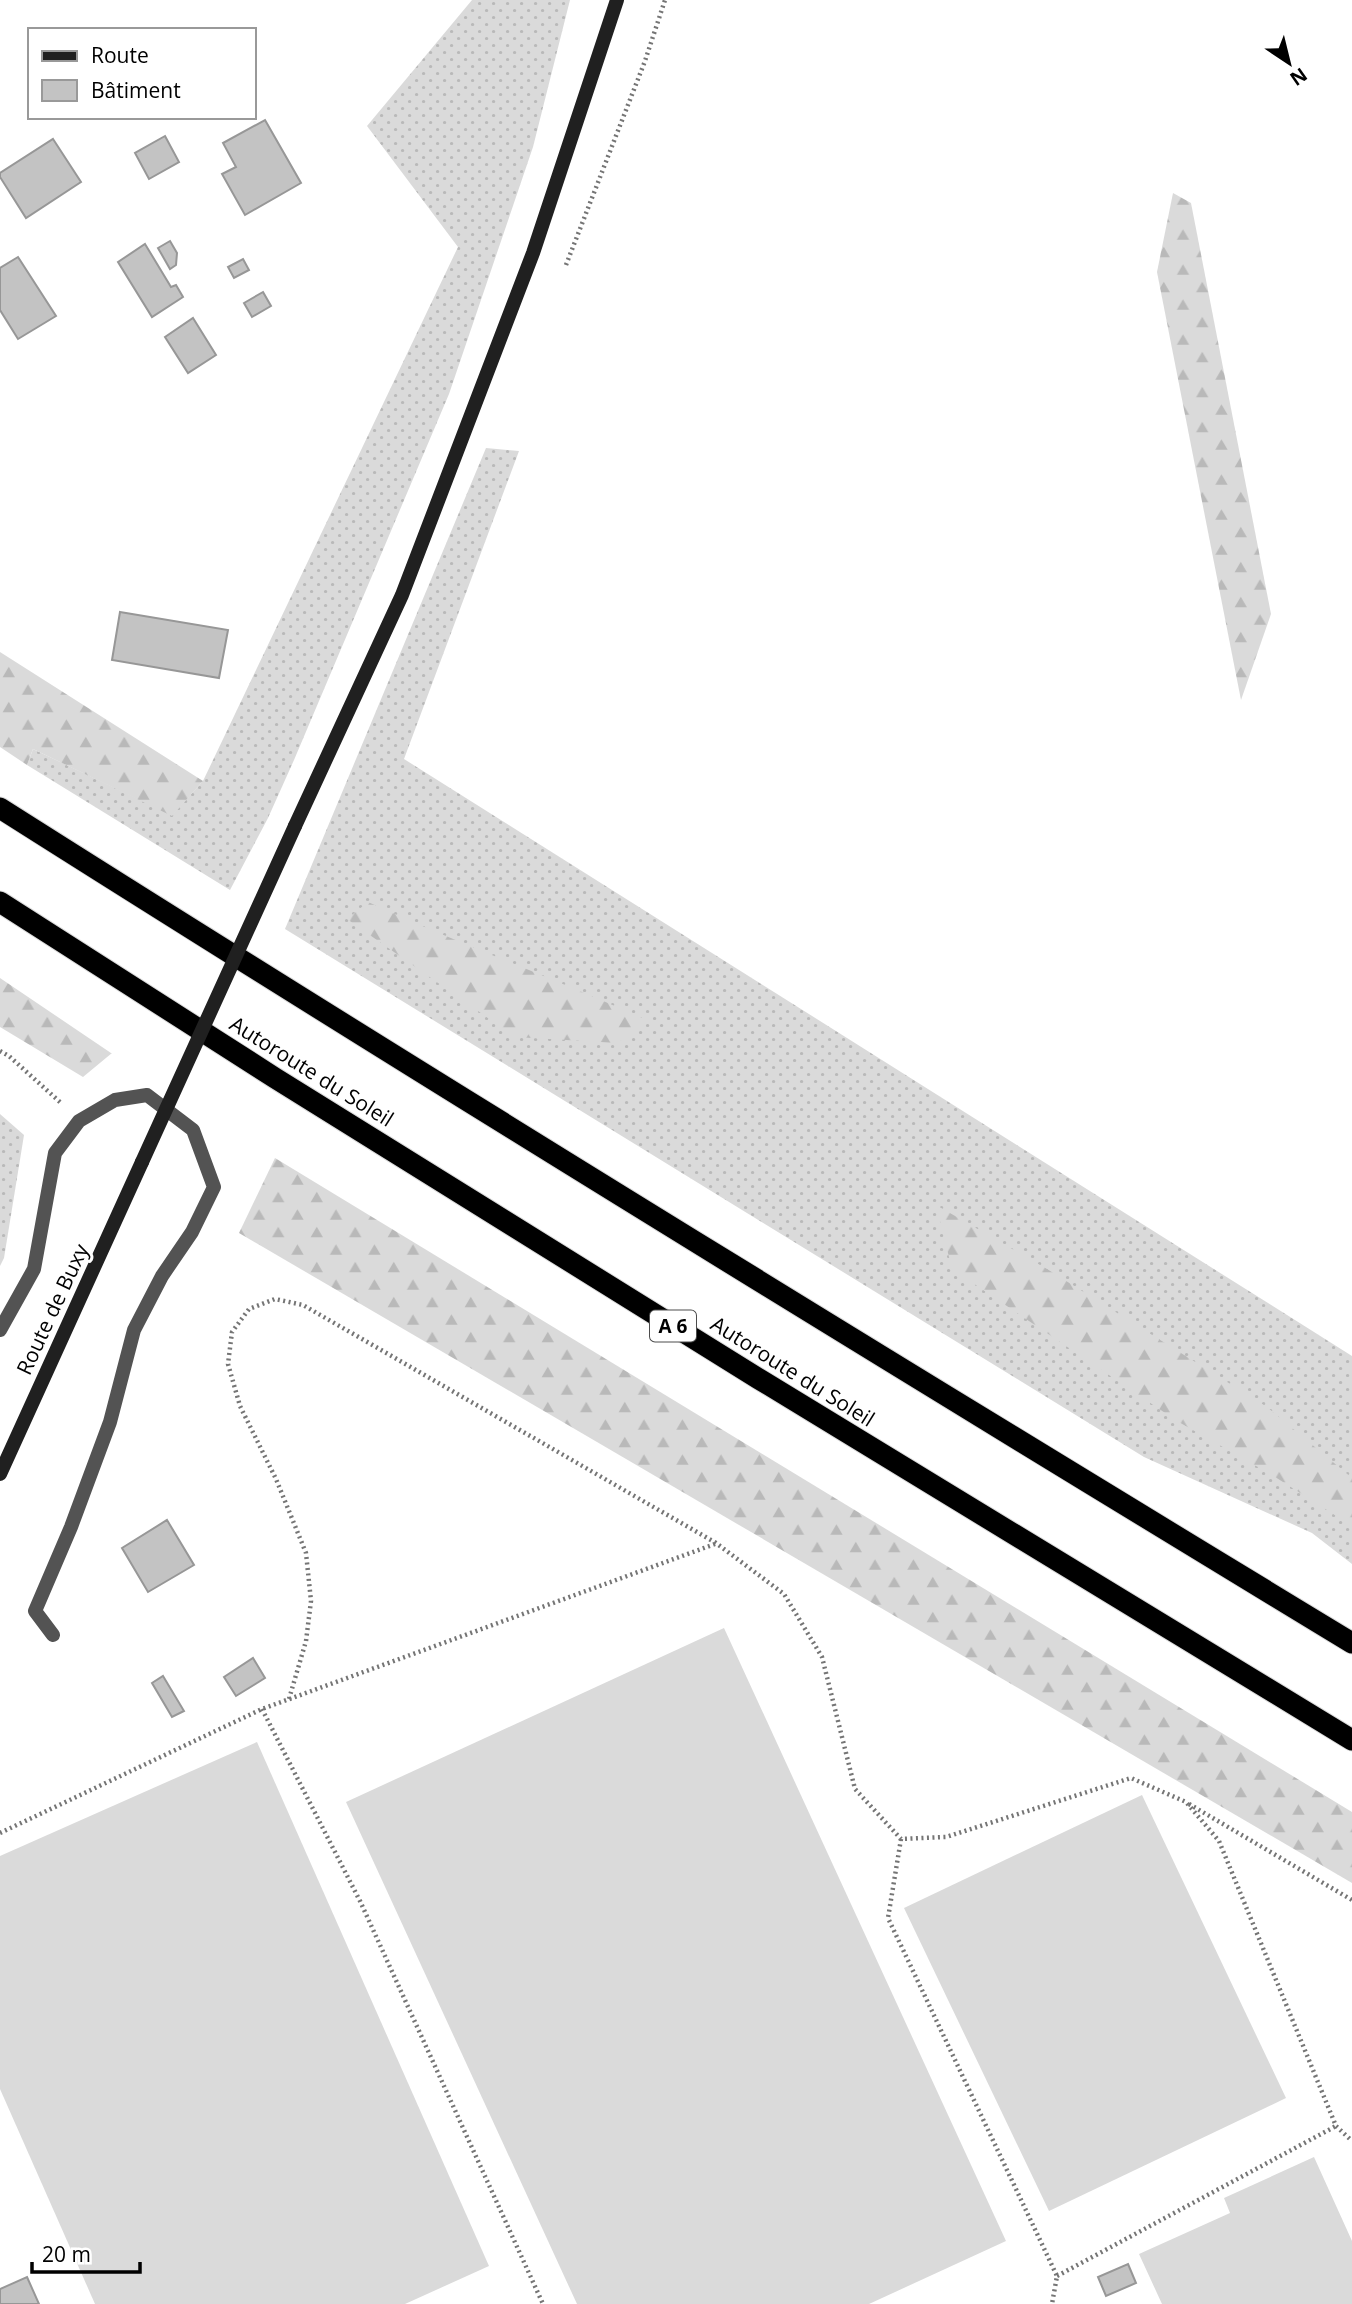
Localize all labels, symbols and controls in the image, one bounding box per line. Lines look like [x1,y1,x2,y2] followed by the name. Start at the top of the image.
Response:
[28,28,256,119] legend
[1254,28,1324,98] north arrow
[91,41,149,69] text: Route
[1285,62,1313,92] text: N
[91,76,181,104] text: Bâtiment
[225,1009,399,1133] street label: Autoroute du Soleil
[9,1239,95,1379] street label: Route de Buxy
[706,1309,880,1433] street label: Autoroute du Soleil
[650,1310,696,1342] road number: A 6
[32,2230,140,2274] scale bar
[42,2240,91,2268] text: 20 m

